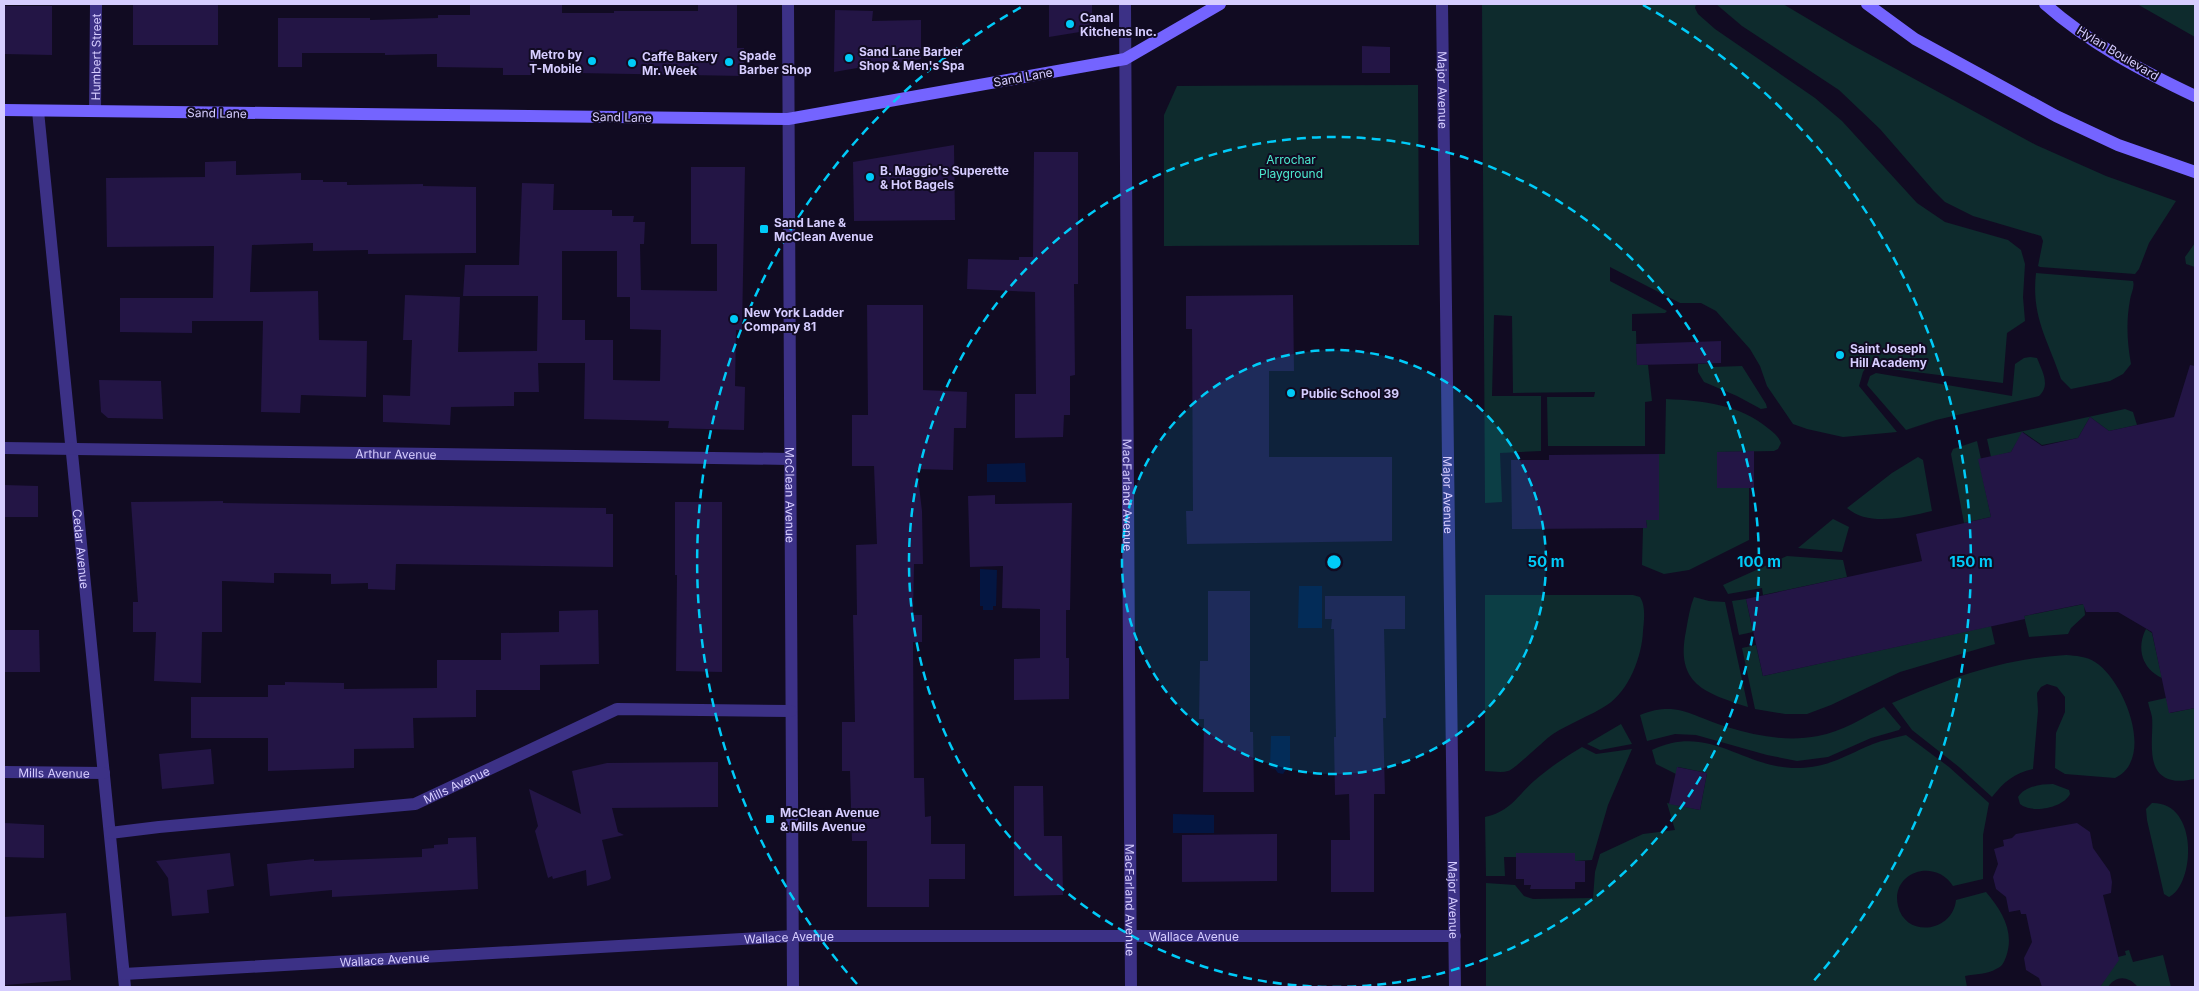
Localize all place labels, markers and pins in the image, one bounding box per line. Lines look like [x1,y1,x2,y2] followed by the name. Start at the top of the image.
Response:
[1080,10,1157,39] place label: Canal Kitchens Inc.
[1064,18,1076,30] marker: Canal Kitchens Inc.
[859,44,965,73] place label: Sand Lane Barber Shop & Men's Spa
[529,47,583,76] place label: Metro by T-Mobile
[739,48,812,77] place label: Spade Barber Shop
[642,49,718,78] place label: Caffe Bakery Mr. Week
[843,52,855,64] marker: Sand Lane Barber Shop & Men's Spa
[586,55,598,67] marker: Metro by T-Mobile
[723,56,735,68] marker: Spade Barber Shop
[626,57,638,69] marker: Caffe Bakery Mr. Week
[880,163,1009,192] place label: B. Maggio's Superette & Hot Bagels
[864,171,876,183] marker: B. Maggio's Superette & Hot Bagels
[774,215,873,244] place label: Sand Lane & McClean Avenue
[758,223,770,235] marker: Sand Lane & McClean Avenue
[744,305,844,334] place label: New York Ladder Company 81
[728,313,740,325] marker: New York Ladder Company 81
[1850,341,1928,370] place label: Saint Joseph Hill Academy
[1834,349,1846,361] marker: Saint Joseph Hill Academy
[1301,386,1399,401] place label: Public School 39
[1285,387,1297,399] marker: Public School 39
[1325,553,1343,571] centre of rings
[780,805,879,834] place label: McClean Avenue & Mills Avenue
[764,813,776,825] marker: McClean Avenue & Mills Avenue

